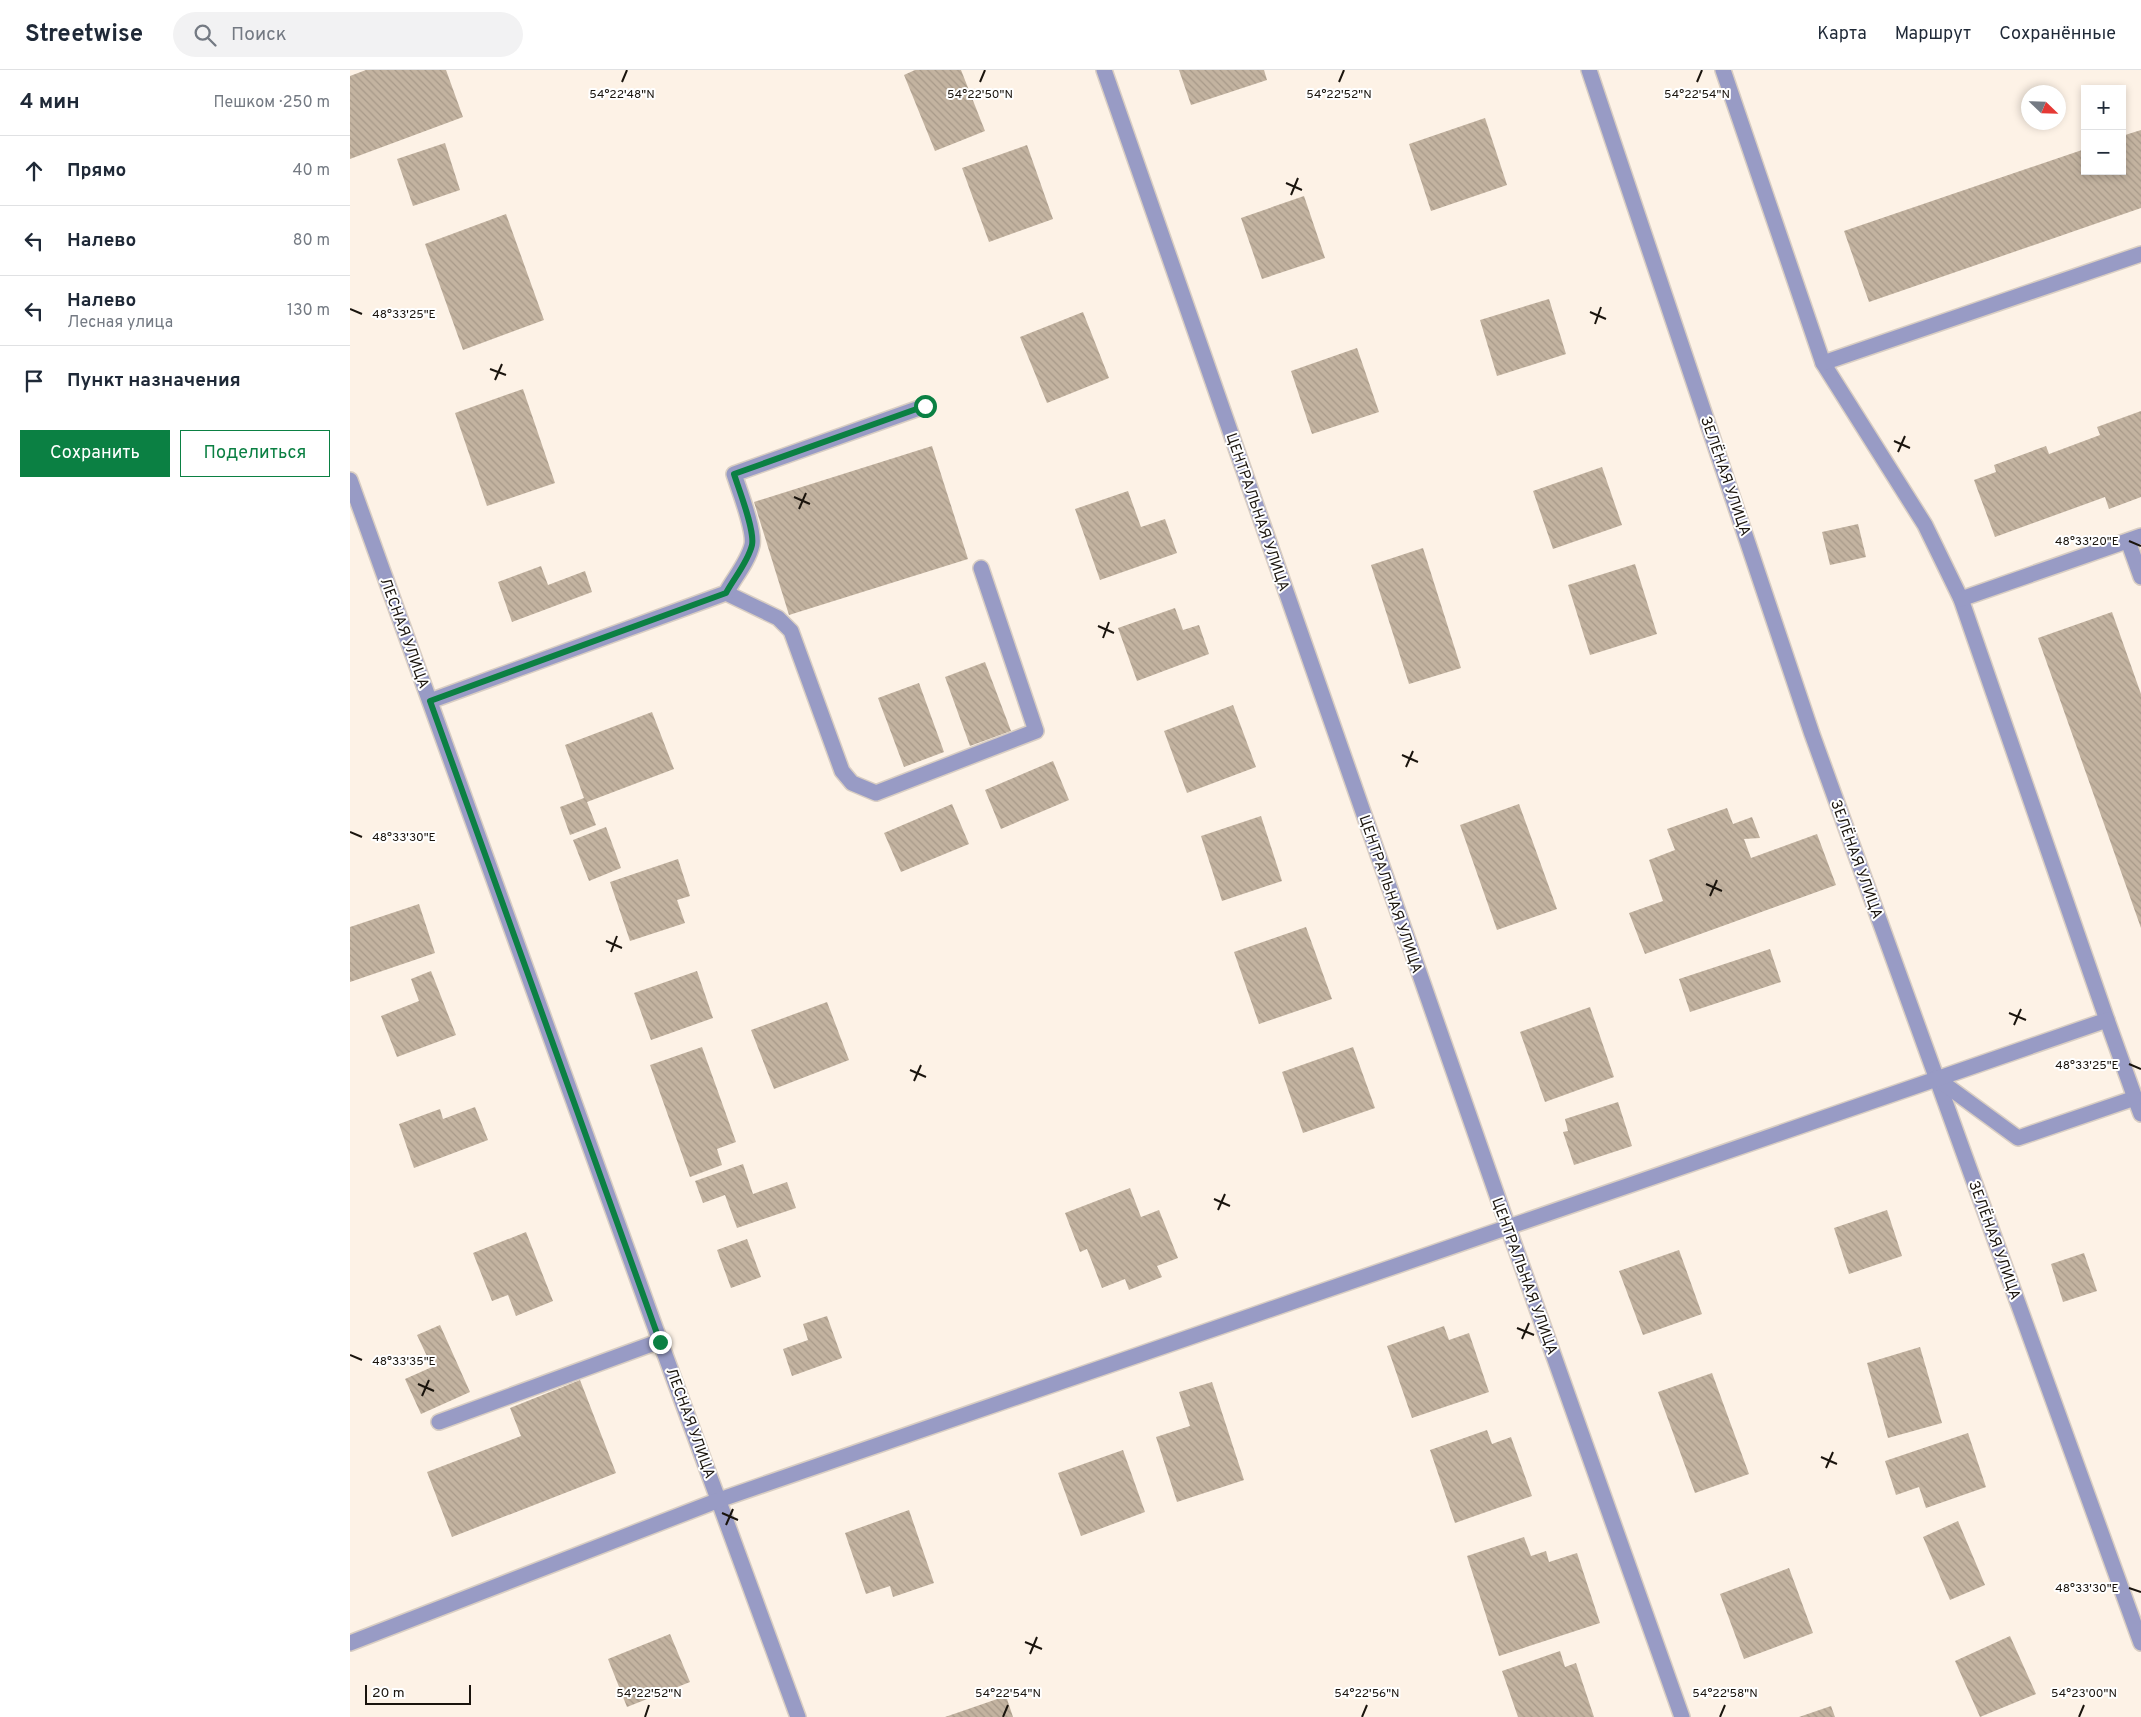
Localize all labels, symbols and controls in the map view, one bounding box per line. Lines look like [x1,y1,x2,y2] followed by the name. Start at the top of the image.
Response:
[173,12,523,57] search box
[25,20,143,50] text: Streetwise
[191,21,219,49] icon: search
[231,23,287,47] text: Поиск
[1817,23,1867,46] text: Карта
[1895,23,1971,46] text: Маршрут
[1999,23,2116,46] text: Сохранённые
[2021,85,2066,130] north arrow
[2081,85,2126,175] map controls
[2081,85,2126,130] button: +
[589,87,655,103] text: 54°22'48"N
[947,87,1013,103] text: 54°22'50"N
[1306,87,1372,103] text: 54°22'52"N
[1664,87,1730,103] text: 54°22'54"N
[20,89,80,116] text: 4 мин
[214,93,330,113] text: Пешком · 250 m
[2081,130,2126,175] button: −
[20,157,48,185] icon: ahead
[67,159,126,183] text: Прямо
[292,161,330,181] text: 40 m
[20,227,48,255] icon: left
[67,229,136,253] text: Налево
[293,231,330,251] text: 80 m
[67,289,136,313] text: Налево
[20,297,48,325] icon: left
[287,301,330,321] text: 130 m
[372,307,436,323] text: 48°33'25"E
[67,313,173,333] text: Лесная улица
[20,367,48,395] icon: arrive
[67,369,241,393] text: Пункт назначения
[914,395,937,418] route start
[1695,414,1755,539] street label: ЗЕЛЁНАЯ УЛИЦА
[20,430,170,477] button: Сохранить
[180,430,330,477] button: Поделиться
[1221,431,1293,594] street label: ЦЕНТРАЛЬНАЯ УЛИЦА
[2055,534,2119,550] text: 48°33'20"E
[375,575,432,692] street label: ЛЕСНАЯ УЛИЦА
[1825,797,1887,922] street label: ЗЕЛЁНАЯ УЛИЦА
[1354,813,1426,976] street label: ЦЕНТРАЛЬНАЯ УЛИЦА
[372,830,436,846] text: 48°33'30"E
[2055,1058,2119,1074] text: 48°33'25"E
[1963,1178,2025,1303] street label: ЗЕЛЁНАЯ УЛИЦА
[1486,1195,1561,1358] street label: ЦЕНТРАЛЬНАЯ УЛИЦА
[649,1331,672,1354] route end
[372,1354,436,1370] text: 48°33'35"E
[661,1365,718,1482] street label: ЛЕСНАЯ УЛИЦА
[2055,1581,2119,1597] text: 48°33'30"E
[365,1682,471,1705] scale bar
[372,1685,405,1702] text: 20 m
[616,1686,682,1702] text: 54°22'52"N
[975,1686,1041,1702] text: 54°22'54"N
[1334,1686,1400,1702] text: 54°22'56"N
[1692,1686,1758,1702] text: 54°22'58"N
[2051,1686,2117,1702] text: 54°23'00"N

